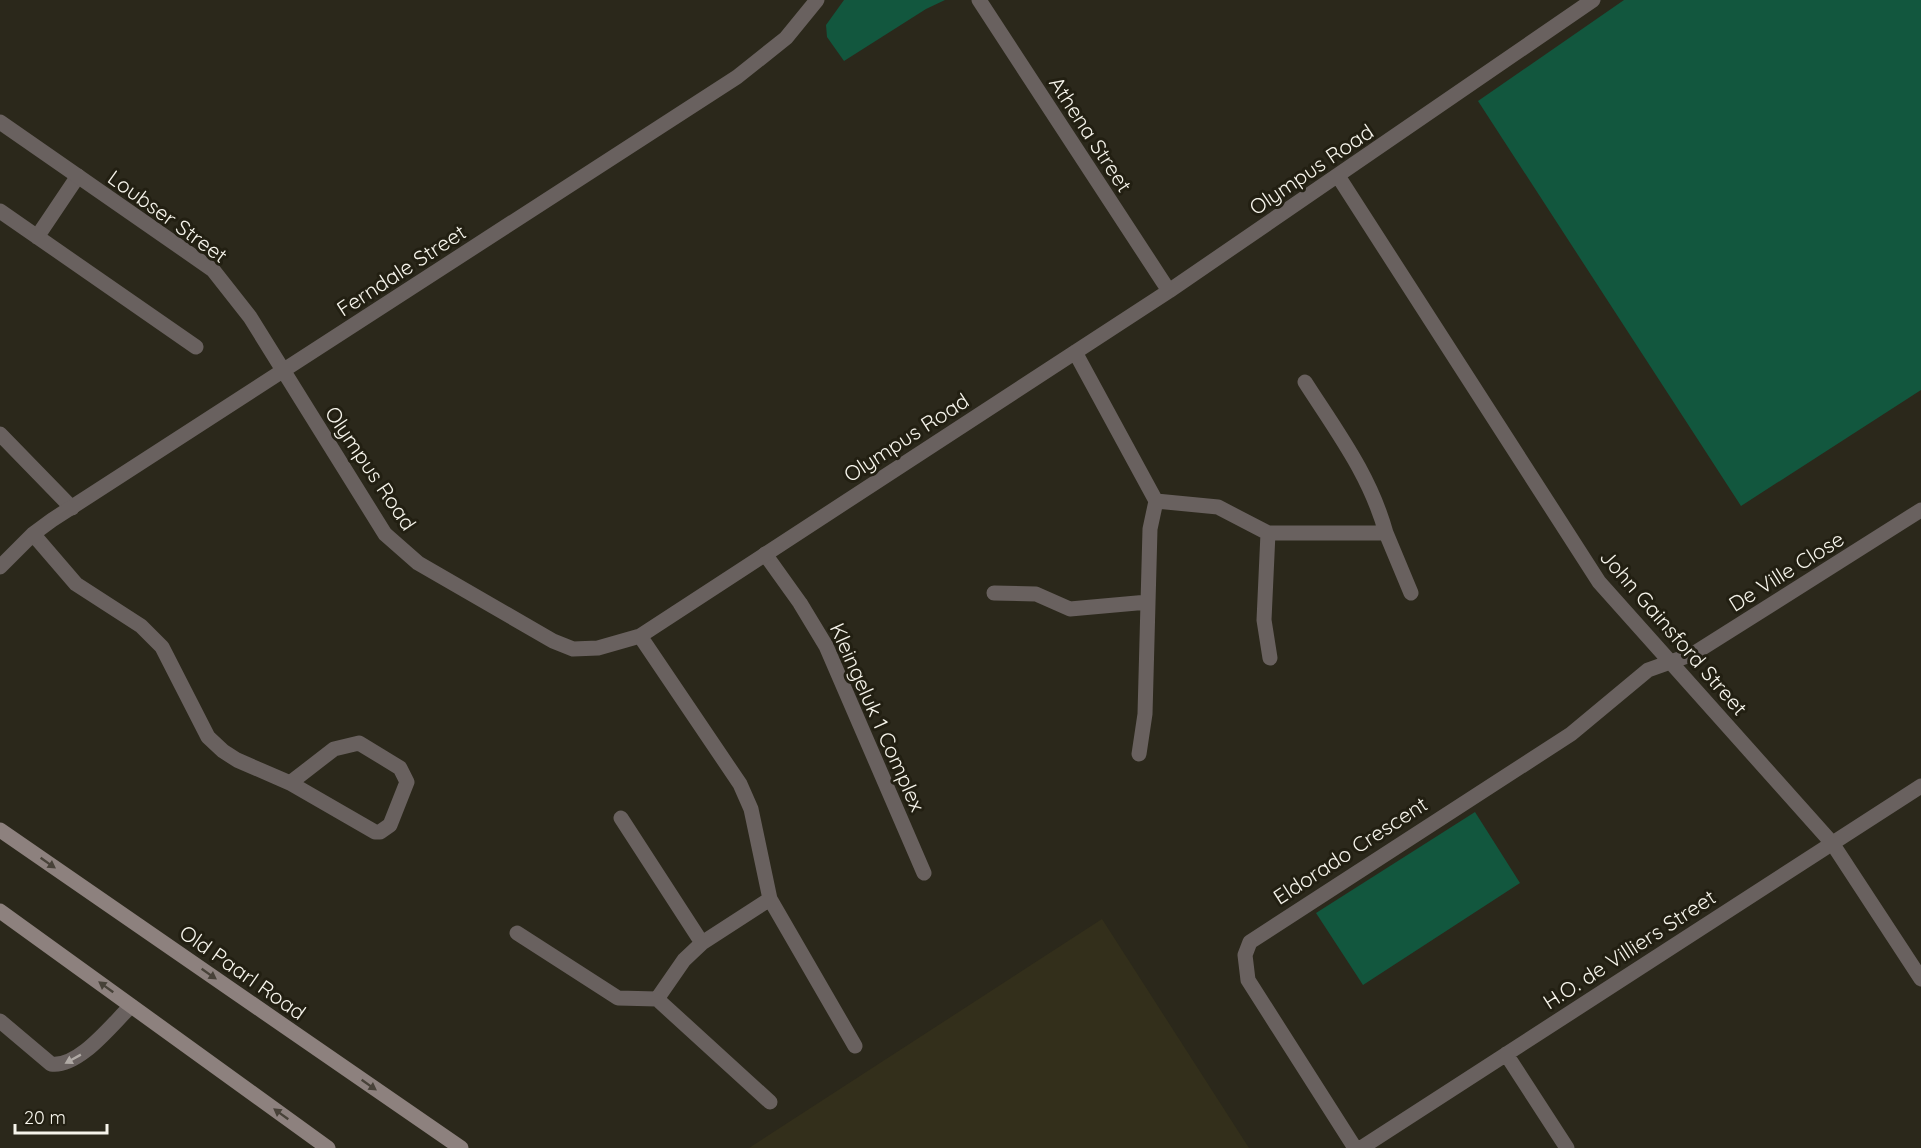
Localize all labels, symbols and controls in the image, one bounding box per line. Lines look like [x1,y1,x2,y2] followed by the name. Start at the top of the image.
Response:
[1044,71,1138,197] street label: Athena Street
[1244,118,1378,220] street label: Olympus Road
[103,164,233,268] street label: Loubser Street
[332,219,470,321] street label: Ferndale Street
[839,387,973,487] street label: Olympus Road
[320,401,422,535] street label: Olympus Road
[1724,525,1848,617] street label: De Ville Close
[1595,544,1753,720] street label: John Gainsford Street
[825,619,931,815] street label: Kleingeluk 1 Complex
[1268,790,1432,910] street label: Eldorado Crescent
[40,857,56,869] one-way arrow
[1538,884,1720,1014] street label: H.O. de Villiers Street
[175,919,311,1025] street label: Old Paarl Road
[200,968,216,980] one-way arrow
[98,981,114,993] one-way arrow
[64,1054,81,1064] one-way arrow
[361,1079,378,1090] one-way arrow
[15,1097,106,1135] scale bar
[24,1106,66,1129] text: 20 m
[273,1108,289,1120] one-way arrow

